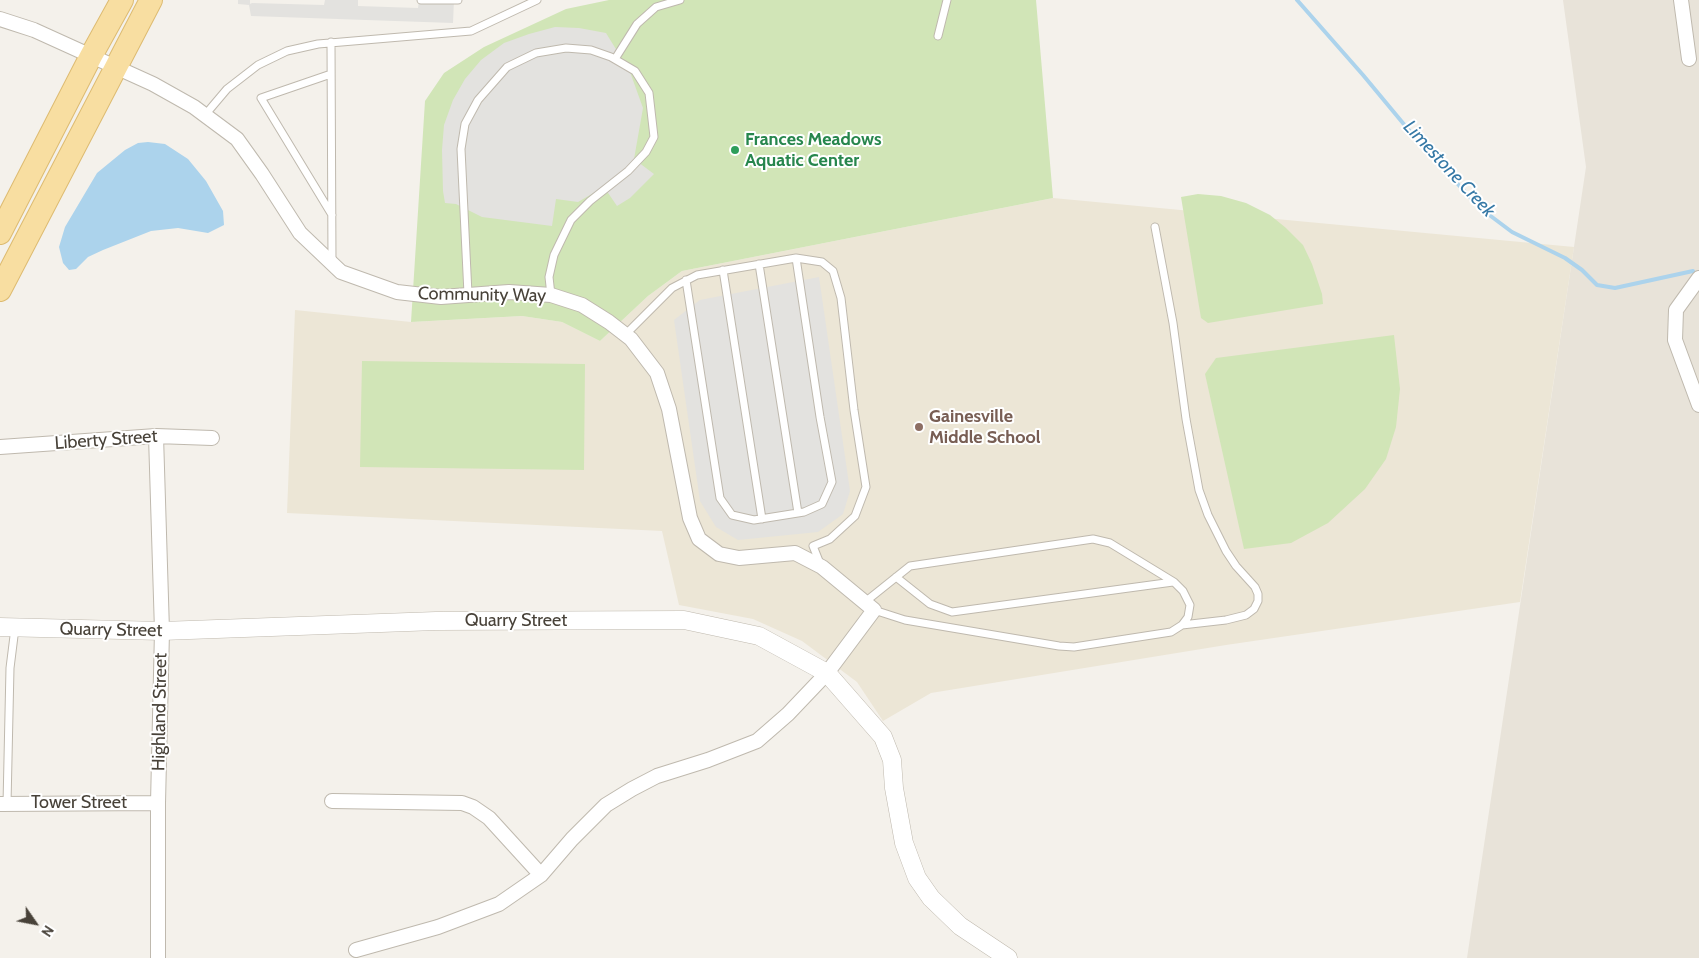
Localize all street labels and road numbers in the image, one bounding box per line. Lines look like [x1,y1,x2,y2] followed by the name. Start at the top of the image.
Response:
[418,283,546,307] street label: Community Way
[54,426,158,454] street label: Liberty Street
[465,610,567,632] street label: Quarry Street
[60,618,162,642] street label: Quarry Street
[148,653,172,771] street label: Highland Street
[31,792,127,814] street label: Tower Street

